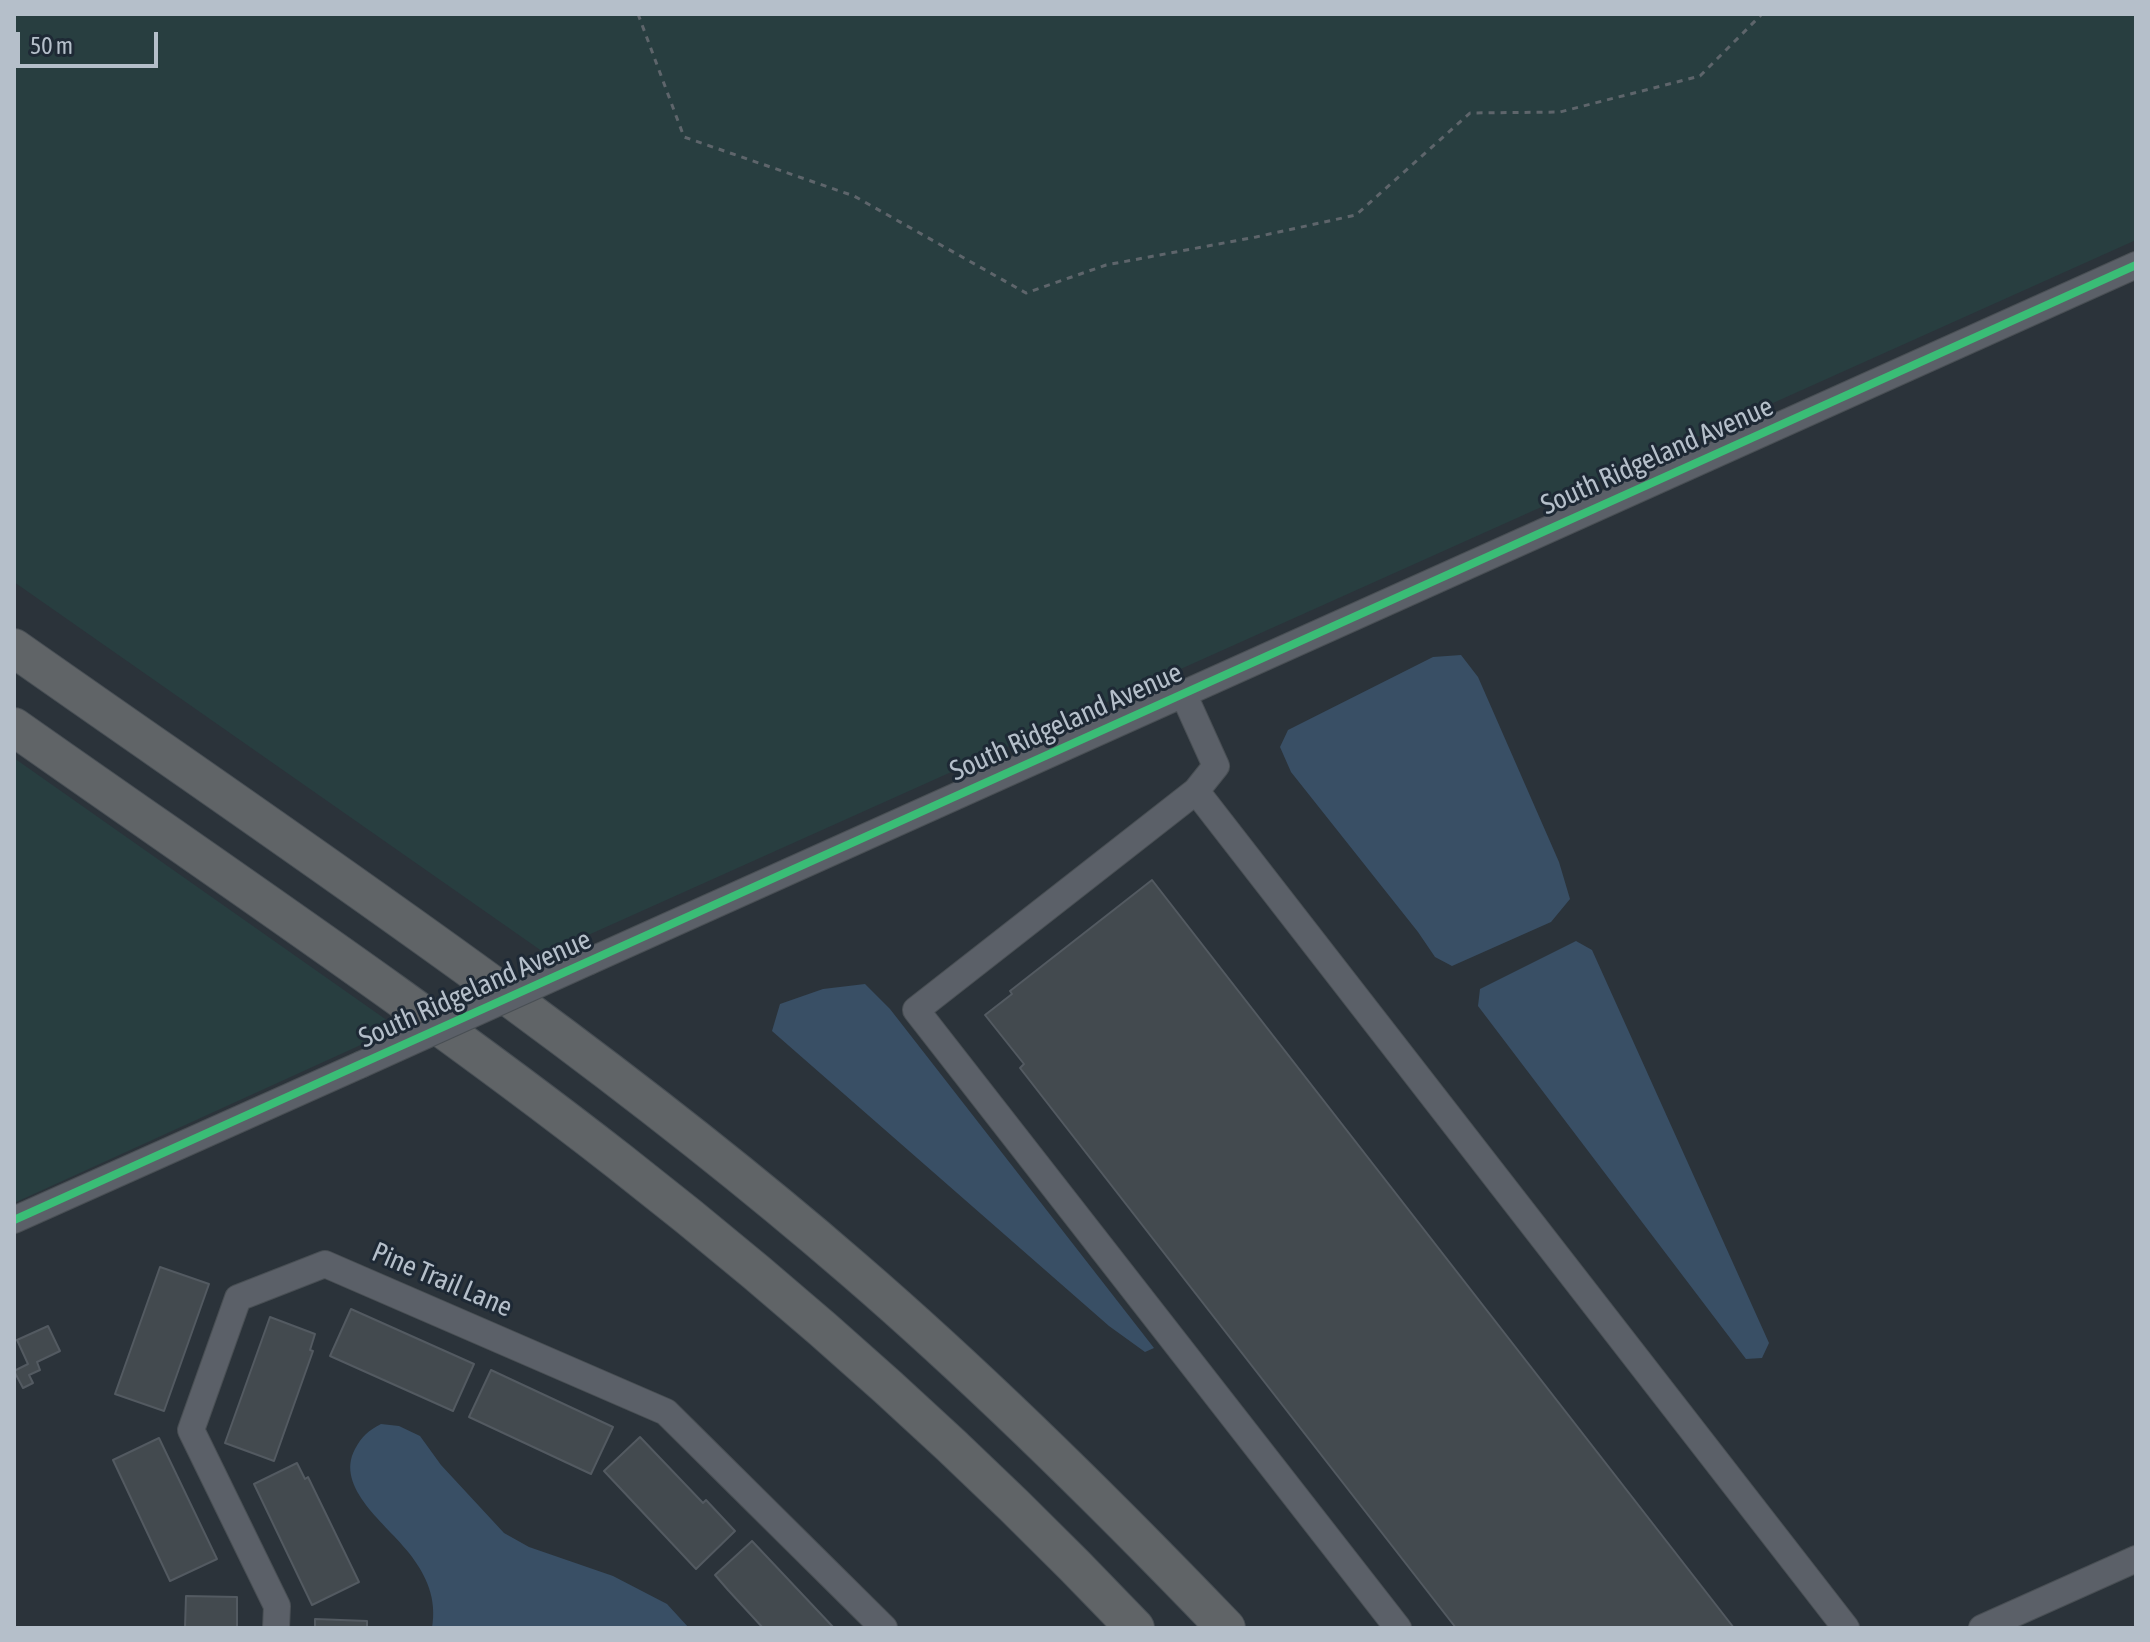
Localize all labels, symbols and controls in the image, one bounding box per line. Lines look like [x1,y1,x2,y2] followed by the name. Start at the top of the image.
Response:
[20,16,162,66] scale bar
[30,32,73,59] text: 50 m
[1536,390,1778,522] street label: South Ridgeland Avenue
[945,656,1187,788] street label: South Ridgeland Avenue
[354,923,596,1055] street label: South Ridgeland Avenue
[367,1235,517,1325] street label: Pine Trail Lane

